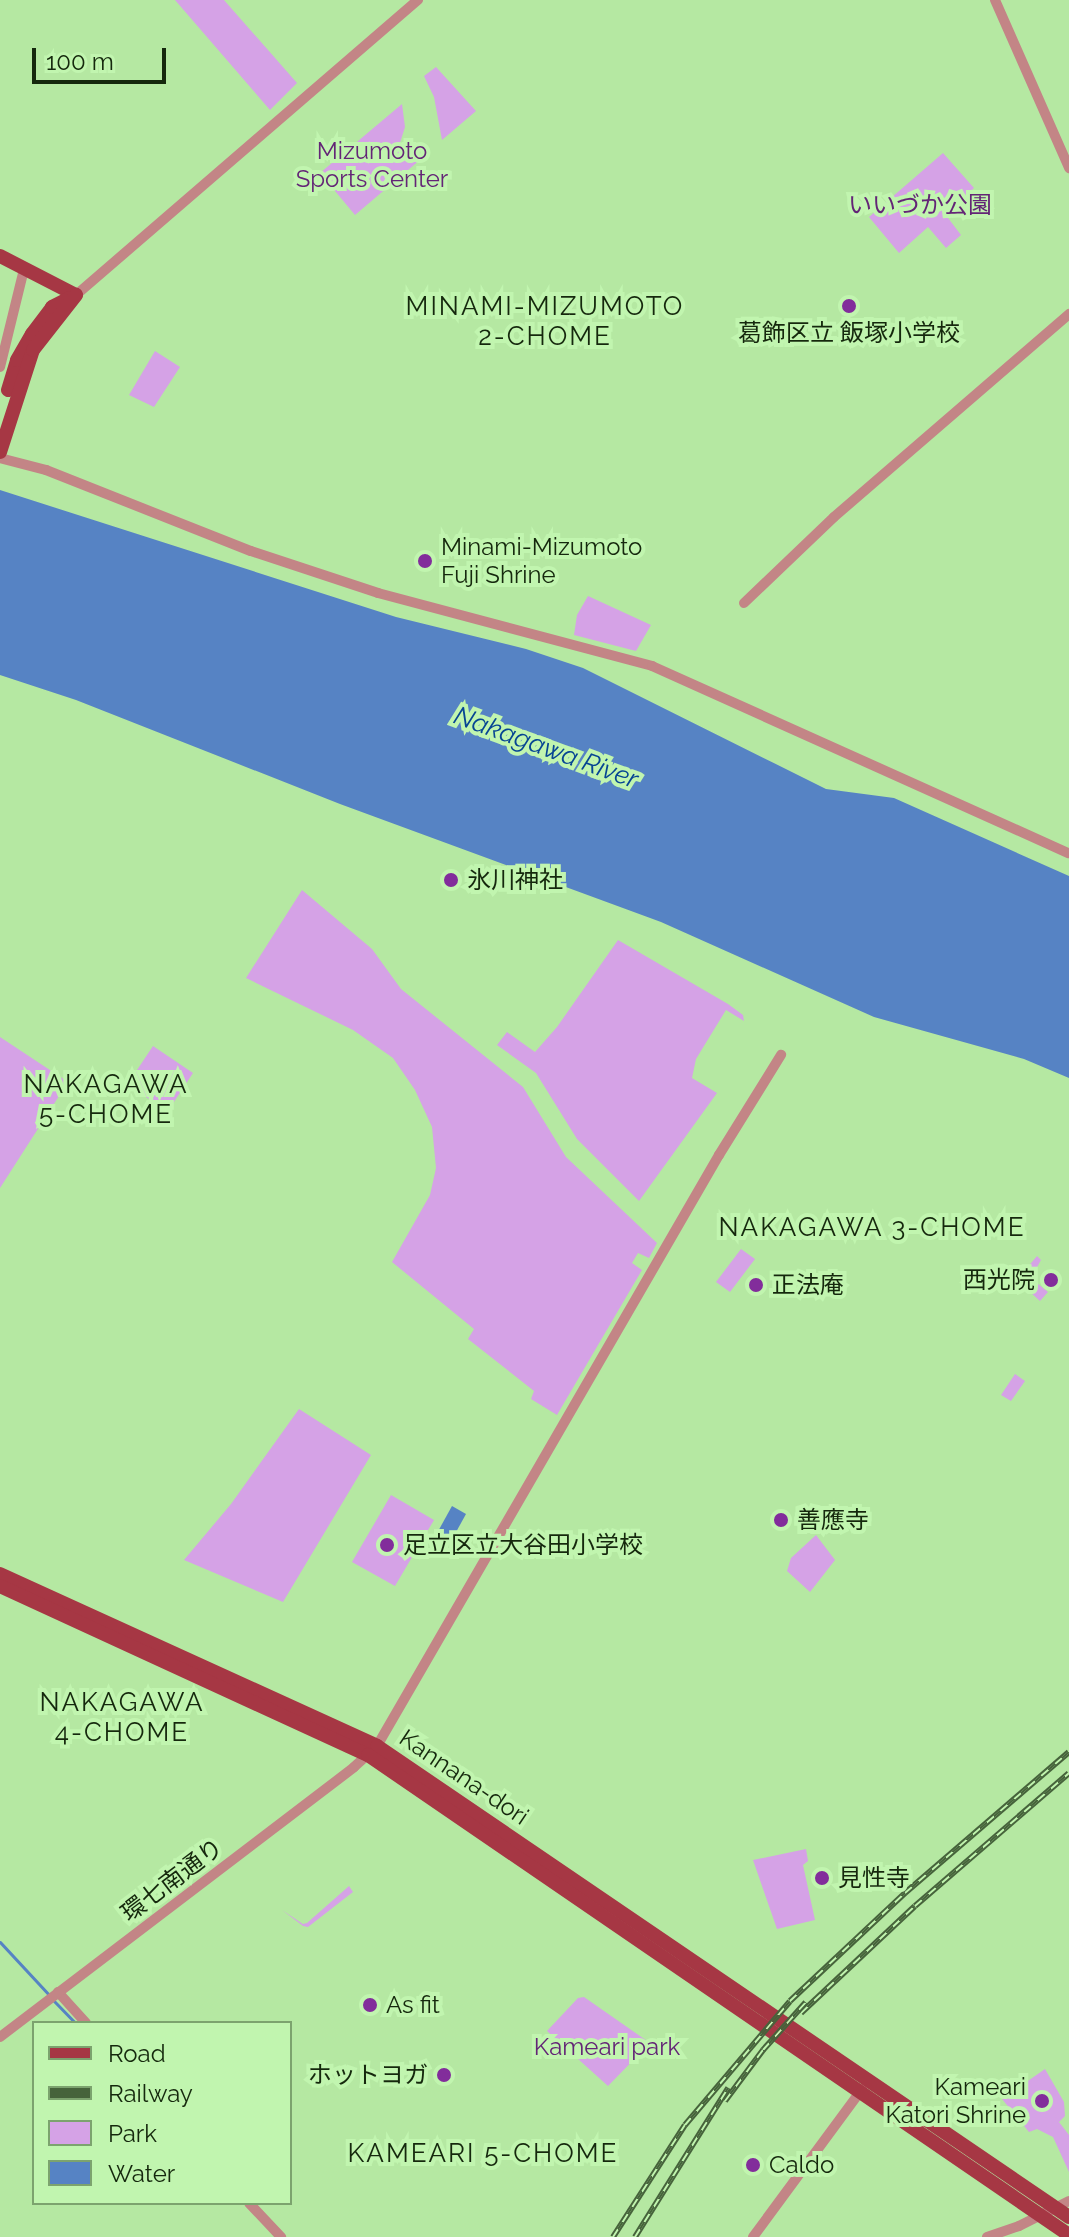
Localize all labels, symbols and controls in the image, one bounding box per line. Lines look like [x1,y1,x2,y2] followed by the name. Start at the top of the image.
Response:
[36,32,170,82] scale bar
[46,47,114,76] text: 100 m
[296,137,448,193] park label: Mizumoto Sports Center
[848,191,992,219] park label: いいづか公園
[406,291,684,352] district label: MINAMI-MIZUMOTO 2-CHOME
[840,297,858,315] marker: 葛飾区立 飯塚小学校
[738,319,960,347] place label: 葛飾区立 飯塚小学校
[441,533,642,589] place label: Minami-Mizumoto Fuji Shrine
[416,552,434,570] marker: Minami-Mizumoto Fuji Shrine
[450,700,642,796] water label: Nakagawa River
[467,866,563,894] place label: 氷川神社
[442,871,460,889] marker: 氷川神社
[23,1069,189,1130] district label: NAKAGAWA 5-CHOME
[718,1212,1026,1244] district label: NAKAGAWA 3-CHOME
[963,1266,1035,1294] place label: 西光院
[772,1271,844,1299] place label: 正法庵
[1042,1271,1060,1289] marker: 西光院
[747,1276,765,1294] marker: 正法庵
[797,1506,869,1534] place label: 善應寺
[772,1511,790,1529] marker: 善應寺
[403,1531,643,1559] place label: 足立区立大谷田小学校
[378,1536,396,1554] marker: 足立区立大谷田小学校
[39,1687,205,1748] district label: NAKAGAWA 4-CHOME
[394,1723,534,1831] street label: Kannana-dori
[115,1832,229,1928] street label: 環七南通り
[838,1864,910,1892] place label: 見性寺
[813,1869,831,1887] marker: 見性寺
[386,1991,440,2019] place label: As fit
[361,1996,379,2014] marker: As fit
[32,2021,292,2205] legend
[534,2033,680,2061] park label: Kameari park
[108,2039,166,2068] text: Road
[308,2061,428,2089] place label: ホットヨガ
[435,2066,453,2084] marker: ホットヨガ
[885,2073,1026,2129] place label: Kameari Katori Shrine
[108,2079,193,2108] text: Railway
[1033,2092,1051,2110] marker: Kameari Katori Shrine
[108,2119,157,2148] text: Park
[348,2138,618,2170] district label: KAMEARI 5-CHOME
[769,2151,834,2179] place label: Caldo
[744,2156,762,2174] marker: Caldo
[108,2159,175,2188] text: Water

